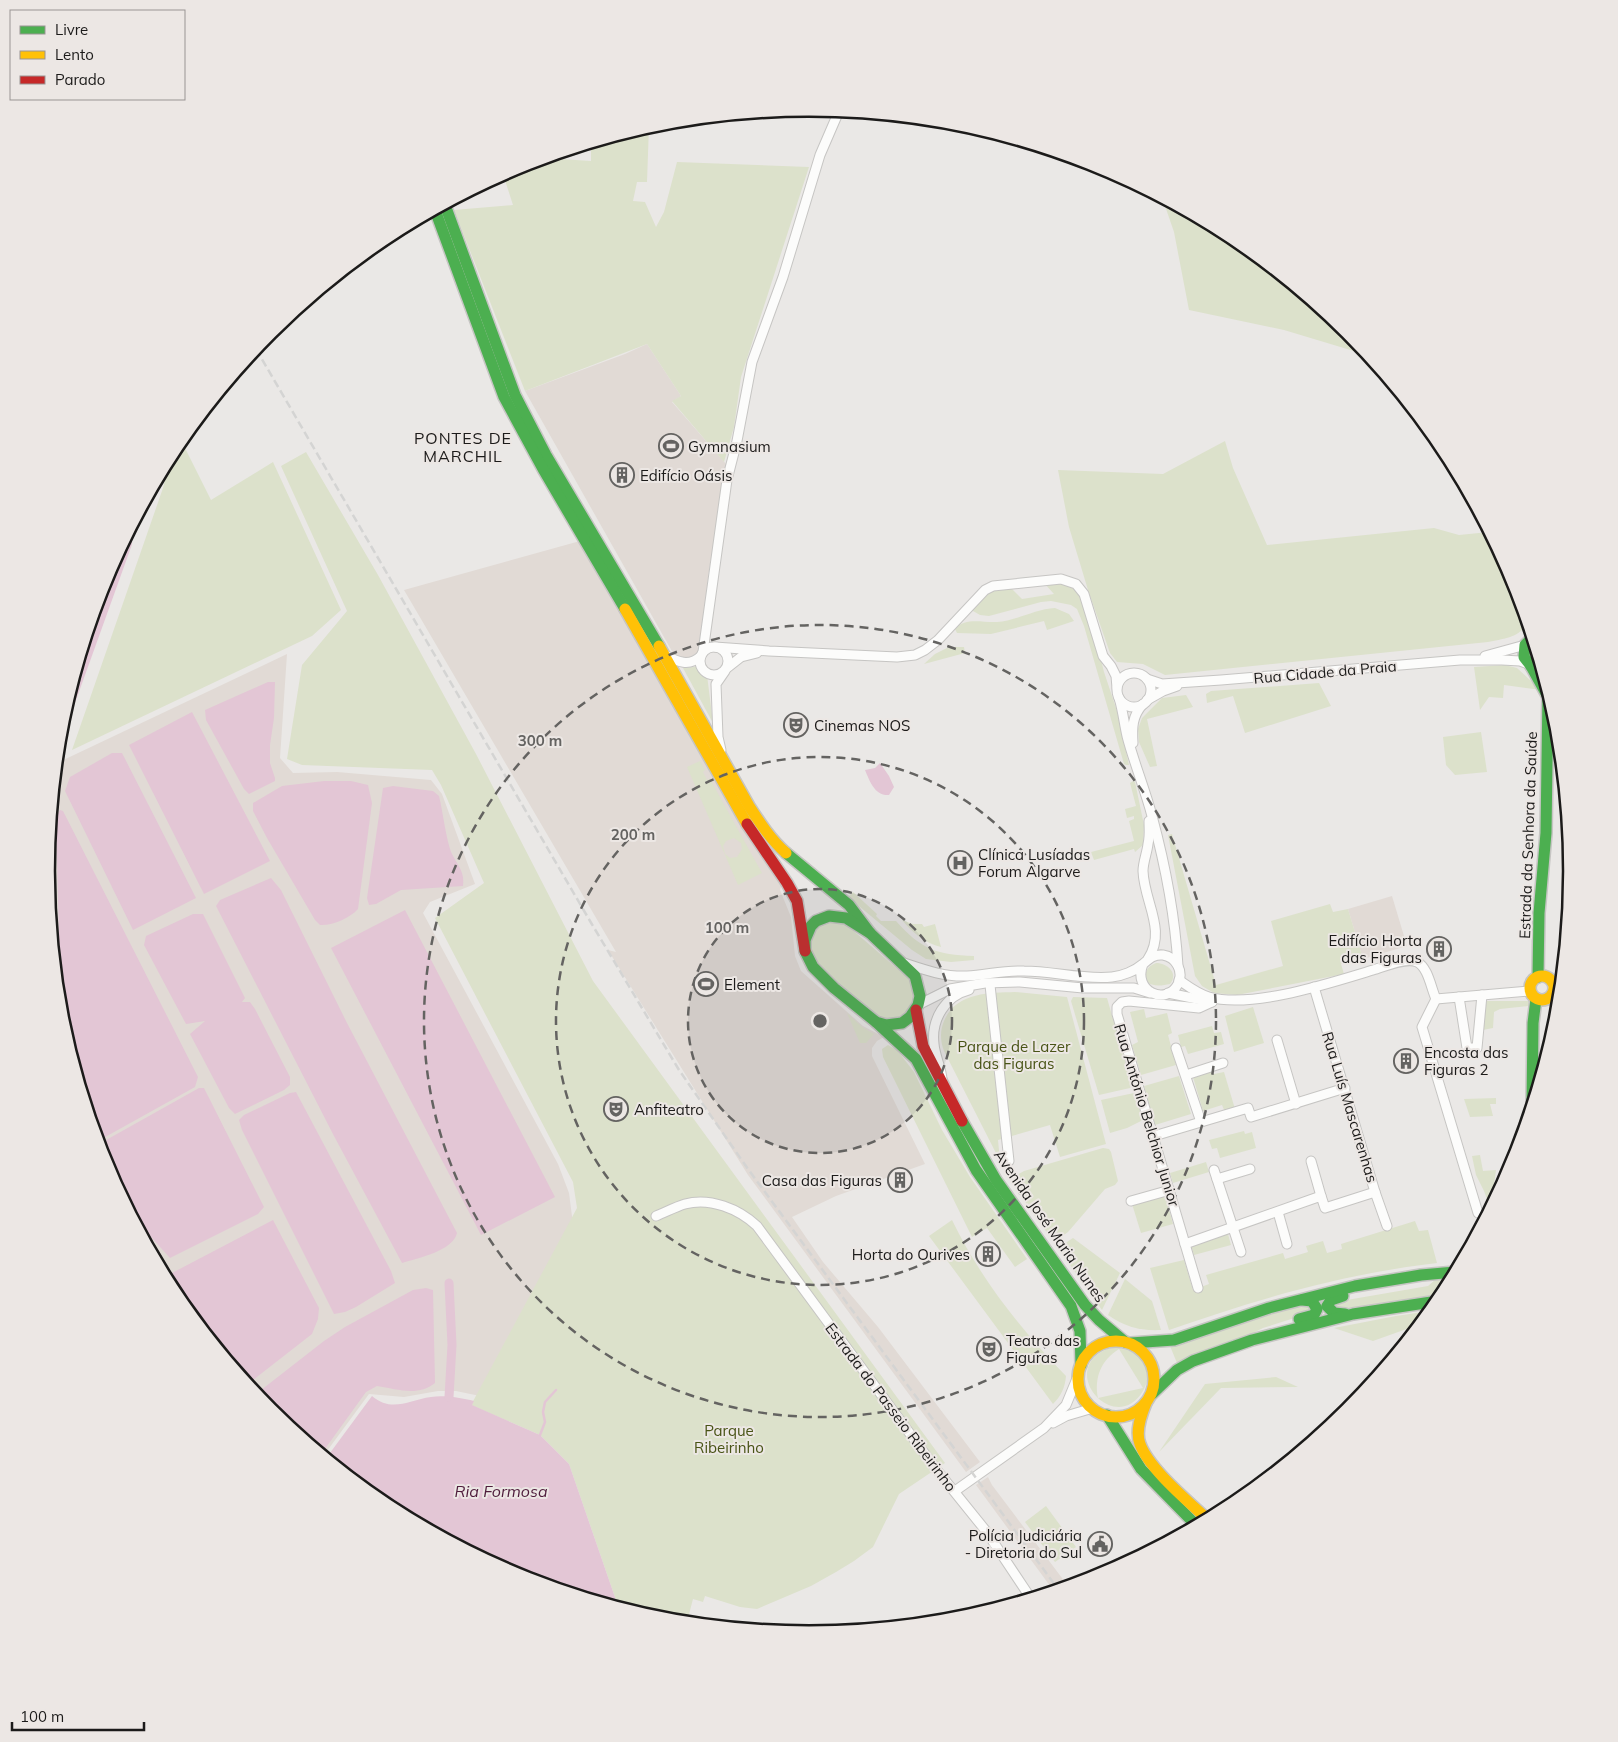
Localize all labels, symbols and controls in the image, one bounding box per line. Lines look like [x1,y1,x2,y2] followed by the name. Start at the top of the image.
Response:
[10,10,185,100] legend
[55,20,88,39] text: Livre
[55,45,94,64] text: Lento
[55,70,105,89] text: Parado
[414,428,512,466] district label: PONTES DE MARCHIL
[658,433,684,459] sports icon: Gymnasium
[688,437,771,456] place label: Gymnasium
[609,462,635,488] building icon: Edifício Oásis
[640,466,732,485] place label: Edifício Oásis
[1253,656,1397,688] street label: Rua Cidade da Praia
[783,712,809,738] theatre icon: Cinemas NOS
[814,716,910,735] place label: Cinemas NOS
[518,731,562,750] text: 300 m
[1515,731,1541,939] street label: Estrada da Senhora da Saúde
[611,825,655,844] text: 200 m
[978,845,1090,881] place label: Clínica Lusíadas Forum Algarve
[947,850,973,876] hospital icon: Clínica Lusíadas Forum Algarve
[705,918,749,937] text: 100 m
[1328,931,1422,967] place label: Edifício Horta das Figuras
[1426,936,1452,962] building icon: Edifício Horta das Figuras
[693,971,719,997] sports icon: Element
[724,975,780,994] place label: Element
[811,1012,829,1030] centre of rings
[1110,1021,1184,1209] street label: Rua António Belchior Junior
[1318,1029,1382,1185] street label: Rua Luís Mascarenhas
[958,1037,1071,1073] park label: Parque de Lazer das Figuras
[1424,1043,1508,1079] place label: Encosta das Figuras 2
[1393,1048,1419,1074] building icon: Encosta das Figuras 2
[603,1096,629,1122] theatre icon: Anfiteatro
[634,1100,704,1119] place label: Anfiteatro
[990,1146,1110,1306] street label: Avenida José Maria Nunes
[887,1167,913,1193] building icon: Casa das Figuras
[762,1171,882,1190] place label: Casa das Figuras
[975,1241,1001,1267] building icon: Horta do Ourives
[852,1245,970,1264] place label: Horta do Ourives
[821,1319,961,1495] street label: Estrada do Passeio Ribeirinho
[1006,1331,1080,1367] place label: Teatro das Figuras
[976,1336,1002,1362] theatre icon: Teatro das Figuras
[694,1421,764,1457] park label: Parque Ribeirinho
[454,1481,548,1501] water label: Ria Formosa
[965,1526,1082,1562] place label: Polícia Judiciária - Diretoria do Sul
[1087,1531,1113,1557] public building icon: Polícia Judiciária - Diretoria do Sul
[12,1700,145,1732] scale bar
[20,1707,64,1726] text: 100 m

